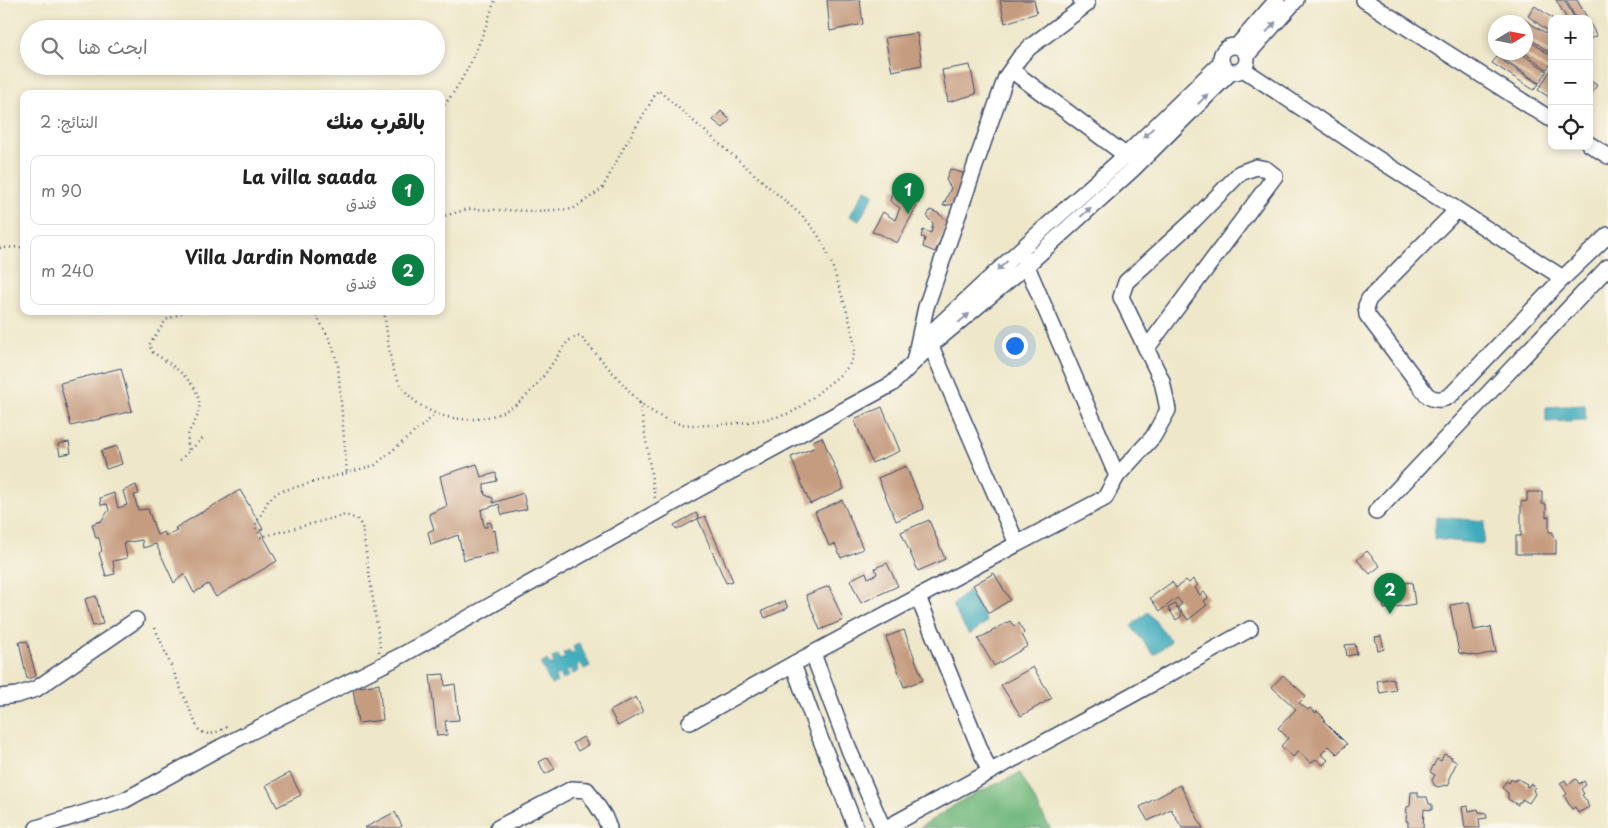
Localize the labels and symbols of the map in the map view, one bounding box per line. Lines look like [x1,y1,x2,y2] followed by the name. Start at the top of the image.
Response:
[1488,15,1533,60] north arrow
[1266,21,1277,34] one-way arrow
[1197,93,1209,105] one-way arrow
[1142,127,1154,139] one-way arrow
[892,173,924,214] pin: 1
[1080,206,1093,217] one-way arrow
[996,260,1008,272] one-way arrow
[957,313,970,324] one-way arrow
[1002,333,1028,359] your location
[1374,573,1406,614] pin: 2

